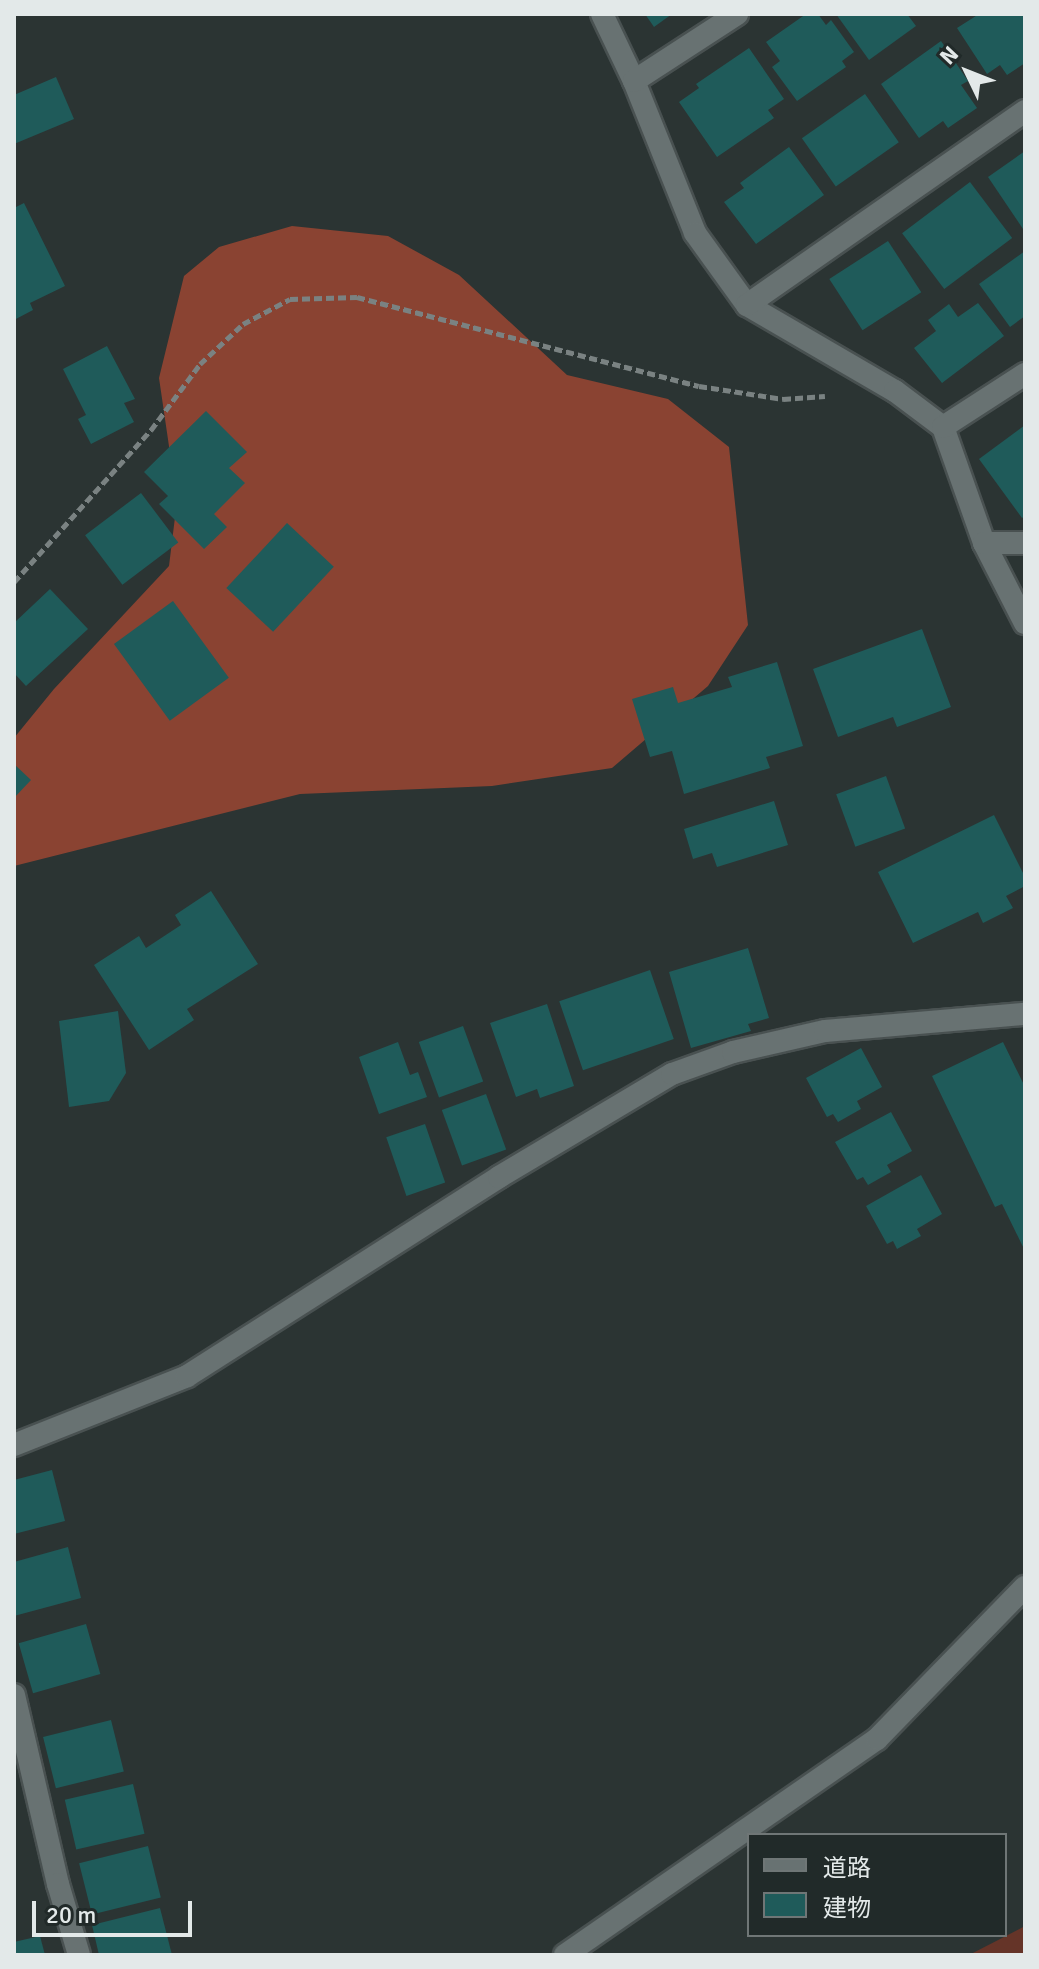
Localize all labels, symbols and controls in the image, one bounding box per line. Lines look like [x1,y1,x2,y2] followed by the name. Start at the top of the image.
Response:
[927,32,1007,112] north arrow
[934,40,964,70] text: N
[747,1833,1007,1937] legend
[823,1853,871,1883] text: 道路
[36,1885,196,1935] scale bar
[823,1893,871,1923] text: 建物
[46,1900,96,1930] text: 20 m

